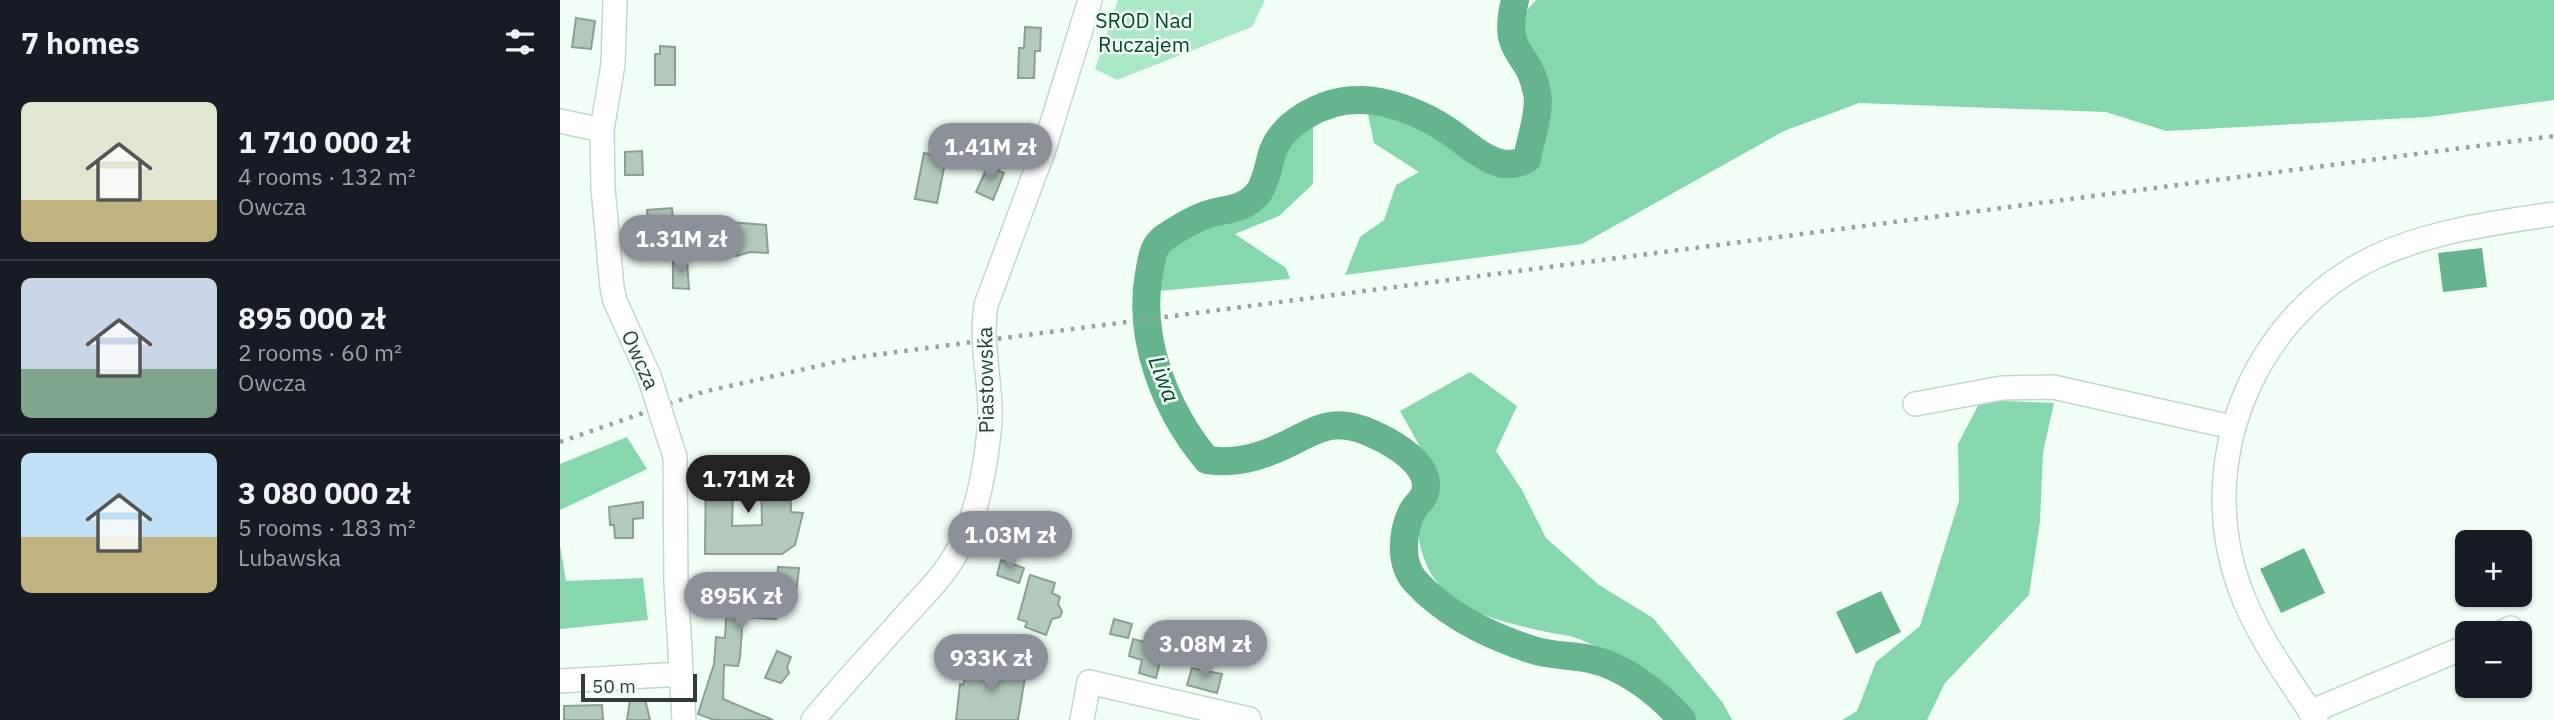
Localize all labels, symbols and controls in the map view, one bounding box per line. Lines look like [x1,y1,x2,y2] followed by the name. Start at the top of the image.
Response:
[1095,6,1193,58] park label: SROD Nad Ruczajem
[21,23,140,62] text: 7 homes
[501,23,539,61] icon: filters
[238,122,410,161] text: 1 710 000 zł
[918,124,1062,183] pin: 1.41M zł
[77,130,161,214] icon: home
[944,131,1036,161] text: 1.41M zł
[238,161,416,191] text: 4 rooms · 132 m²
[238,191,306,221] text: Owcza
[609,216,753,275] pin: 1.31M zł
[635,223,727,253] text: 1.31M zł
[238,298,385,337] text: 895 000 zł
[77,306,161,390] icon: home
[615,325,666,394] street label: Owcza
[970,326,1000,434] street label: Piastowska
[238,337,402,367] text: 2 rooms · 60 m²
[1142,351,1187,406] water label: Liwa
[238,367,306,397] text: Owcza
[676,456,820,515] pin: 1.71M zł
[702,463,794,493] text: 1.71M zł
[238,473,410,512] text: 3 080 000 zł
[77,481,161,565] icon: home
[238,512,416,542] text: 5 rooms · 183 m²
[938,512,1082,571] pin: 1.03M zł
[964,519,1056,549] text: 1.03M zł
[2455,530,2532,698] map controls
[2455,530,2532,607] button: +
[238,542,341,572] text: Lubawska
[676,572,806,632] pin: 895K zł
[700,580,782,610] text: 895K zł
[1133,620,1277,680] pin: 3.08M zł
[2455,621,2532,698] button: −
[1159,628,1251,658] text: 3.08M zł
[926,634,1056,694] pin: 933K zł
[950,642,1032,672] text: 933K zł
[581,671,696,703] scale bar
[592,674,636,698] text: 50 m

